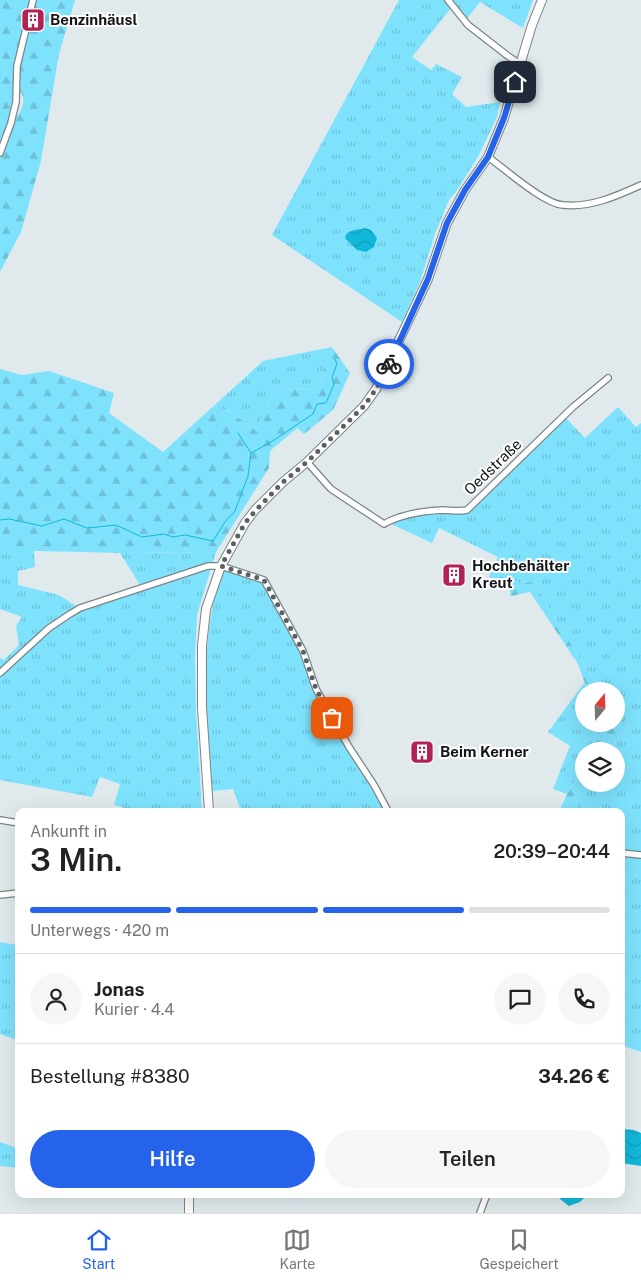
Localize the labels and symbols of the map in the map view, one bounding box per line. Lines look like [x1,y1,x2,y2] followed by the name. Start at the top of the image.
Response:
[20,7,46,33] building icon: Benzinhäusl
[50,11,137,28] place label: Benzinhäusl
[494,61,536,103] pin
[364,339,414,389] courier
[461,435,525,498] street label: Oedstraße
[472,557,569,591] place label: Hochbehälter Kreut
[441,562,467,588] building icon: Hochbehälter Kreut
[575,682,625,732] north arrow
[311,697,353,739] pin
[409,739,435,765] building icon: Beim Kerner
[440,743,529,760] place label: Beim Kerner

